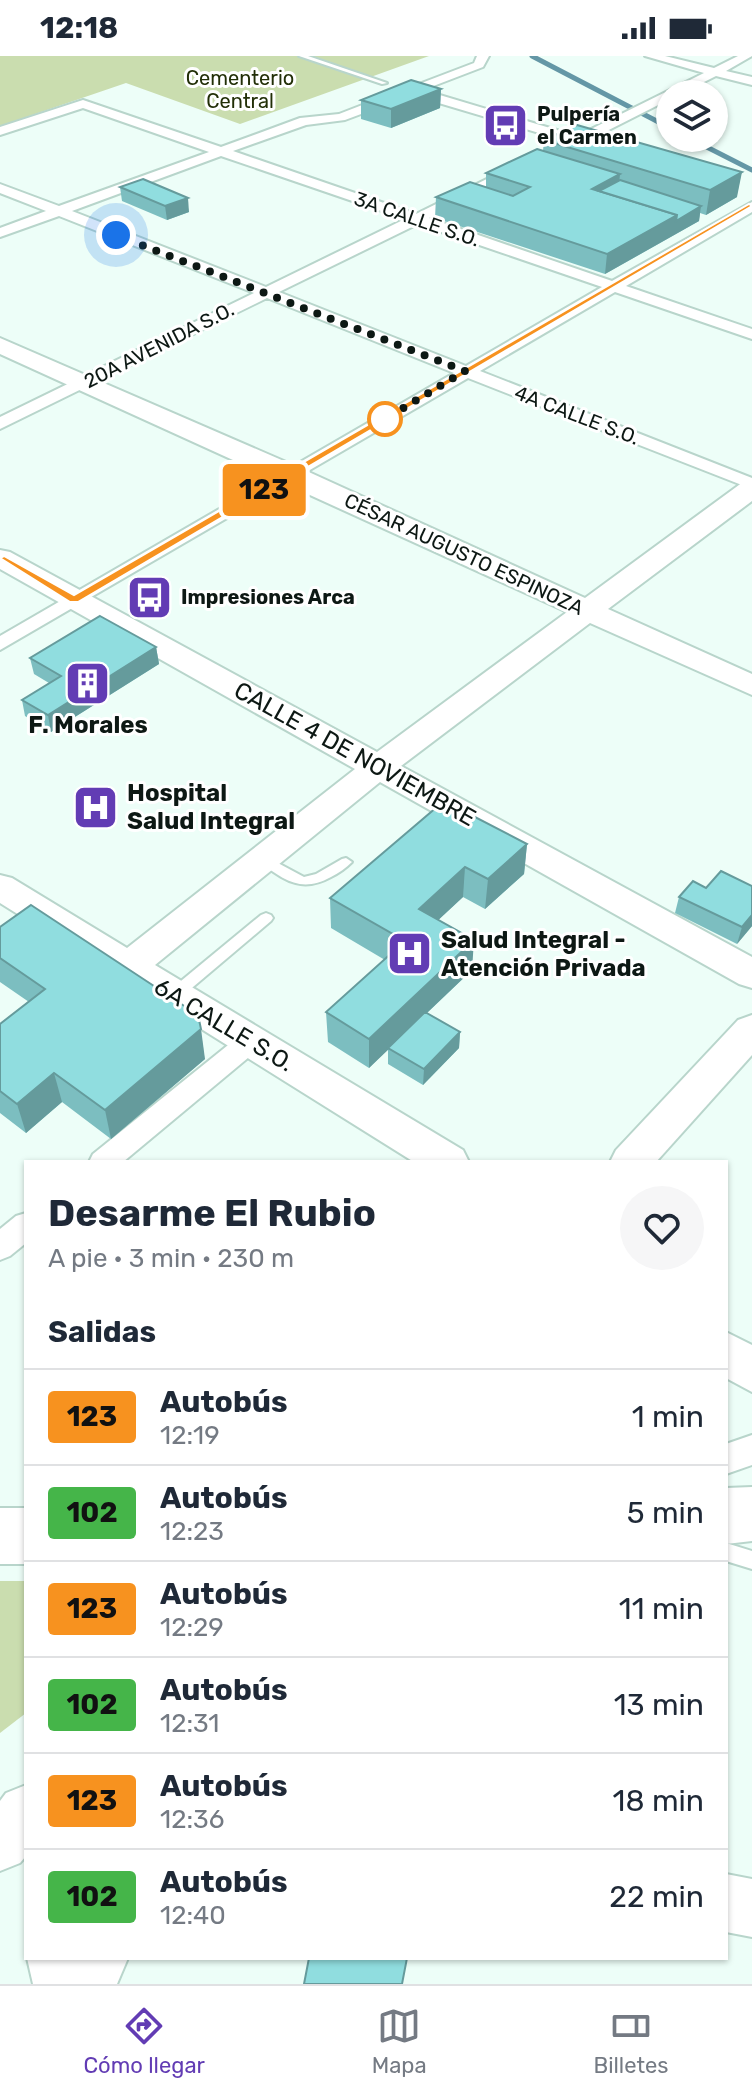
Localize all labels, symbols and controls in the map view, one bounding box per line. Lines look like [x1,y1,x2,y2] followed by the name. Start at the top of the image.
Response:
[40,10,118,46] text: 12:18
[186,66,294,113] park label: Cementerio Central
[656,80,728,152] map controls
[656,80,728,152] button: layers
[482,101,530,149] bus stop icon: Pulpería el Carmen
[537,102,637,149] place label: Pulpería el Carmen
[351,186,483,252] street label: 3A CALLE S.O.
[96,215,136,255] your location
[80,297,238,393] street label: 20A AVENIDA S.O.
[511,380,643,450] street label: 4A CALLE S.O.
[368,402,402,436] unlabelled marker
[218,464,310,516] line badge: 123
[239,473,289,506] text: 123
[341,488,587,620] street label: CÉSAR AUGUSTO ESPINOZA
[126,573,174,621] bus stop icon: Impresiones Arca
[181,585,355,609] place label: Impresiones Arca
[64,659,112,707] building icon: F. Morales
[229,676,481,832] street label: CALLE 4 DE NOVIEMBRE
[28,711,148,739] place label: F. Morales
[127,779,295,835] place label: Hospital Salud Integral
[72,783,120,831] hospital icon: Hospital Salud Integral
[441,926,646,982] place label: Salud Integral - Atención Privada
[386,930,434,978] hospital icon: Salud Integral - Atención Privada
[149,972,299,1078] street label: 6A CALLE S.O.
[620,1186,704,1270] button: heart
[48,1190,376,1236] text: Desarme El Rubio
[48,1243,294,1274] text: A pie · 3 min · 230 m
[48,1314,156,1350] text: Salidas
[160,1384,288,1420] text: Autobús
[632,1399,704,1435] text: 1 min
[67,1400,117,1433] text: 123
[160,1420,220,1451] text: 12:19
[160,1480,288,1516] text: Autobús
[627,1495,704,1531] text: 5 min
[66,1496,118,1529] text: 102
[160,1516,224,1547] text: 12:23
[160,1576,288,1612] text: Autobús
[619,1591,704,1627] text: 11 min
[67,1592,117,1625] text: 123
[160,1612,224,1643] text: 12:29
[160,1672,288,1708] text: Autobús
[614,1687,704,1723] text: 13 min
[66,1688,118,1721] text: 102
[160,1708,219,1739] text: 12:31
[160,1768,288,1804] text: Autobús
[613,1783,704,1819] text: 18 min
[67,1784,117,1817] text: 123
[160,1804,224,1835] text: 12:36
[160,1864,288,1900] text: Autobús
[609,1879,704,1915] text: 22 min
[66,1880,118,1913] text: 102
[160,1900,226,1931] text: 12:40
[83,2004,205,2079] tab: Cómo llegar
[372,2004,427,2079] tab: Mapa
[593,2004,669,2079] tab: Billetes

